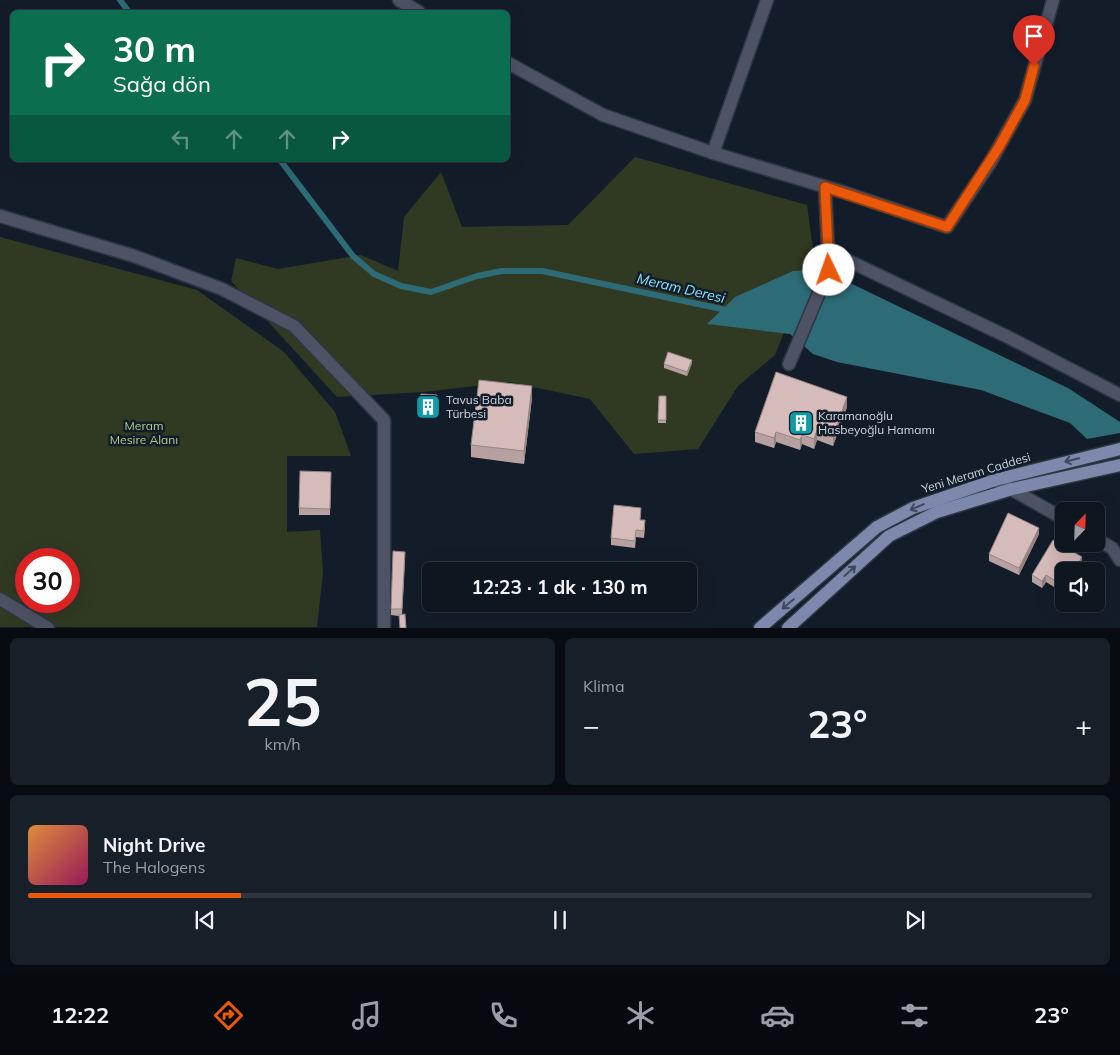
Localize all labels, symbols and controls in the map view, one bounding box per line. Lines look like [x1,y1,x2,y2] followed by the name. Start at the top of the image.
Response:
[1013,15,1055,66] pin
[1020,22,1048,50] icon: arrive
[113,27,196,71] text: 30 m
[30,30,95,95] icon: right
[113,70,211,98] text: Sağa dön
[167,125,195,153] icon: left
[220,125,248,153] icon: ahead
[273,125,301,153] icon: ahead
[326,125,354,153] icon: right
[802,243,854,295] position arrow
[635,269,727,307] water label: Meram Deresi
[446,392,512,421] place label: Tavus Baba Türbesi
[415,394,441,420] building icon: Tavus Baba Türbesi
[818,408,935,437] place label: Karamanoğlu Hasbeyoğlu Hamamı
[788,410,814,436] building icon: Karamanoğlu Hasbeyoğlu Hamamı
[110,418,178,447] park label: Meram Mesire Alanı
[919,449,1032,496] street label: Yeni Meram Caddesi
[1065,456,1081,465] one-way arrow
[910,502,925,512] one-way arrow
[1055,502,1105,552] north arrow
[1055,502,1105,612] map controls
[15,548,80,613] speed limit sign: 30
[1055,562,1105,612] button: sound
[843,565,856,577] one-way arrow
[471,575,648,599] text: 12:23 · 1 dk · 130 m
[781,598,794,609] one-way arrow
[243,661,322,742] text: 25
[583,676,625,696] text: Klima
[807,700,868,748] text: 23°
[583,708,600,743] text: −
[1075,708,1092,743] text: +
[264,734,301,754] text: km/h
[103,833,205,857] text: Night Drive
[103,857,205,877] text: The Halogens
[191,906,219,934] icon: previous
[546,906,574,934] icon: pause
[901,906,929,934] icon: next
[211,998,246,1033] icon: directions
[349,998,384,1033] icon: music
[486,998,521,1033] icon: phone
[623,998,658,1033] icon: climate
[760,998,795,1033] icon: car
[897,998,932,1033] icon: filters
[51,1001,109,1029] text: 12:22
[1034,1001,1069,1029] text: 23°

